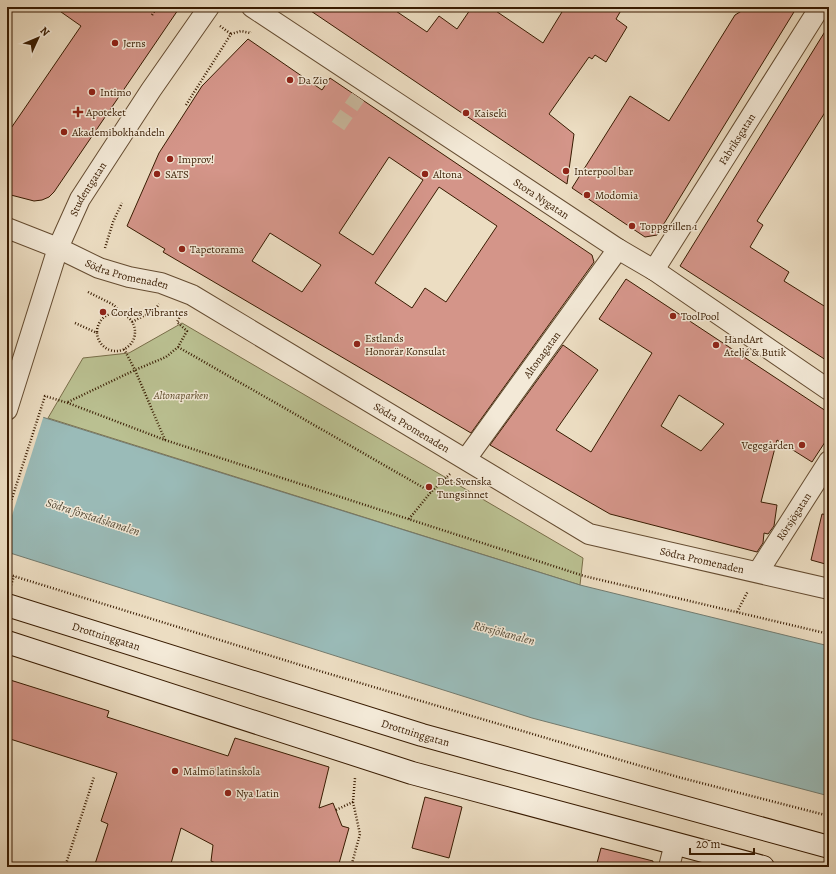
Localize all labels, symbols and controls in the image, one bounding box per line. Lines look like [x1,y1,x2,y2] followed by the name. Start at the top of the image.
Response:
[18,18,58,58] north arrow
[37,23,53,39] text: N
[123,36,146,51] place label: Jerns
[110,38,120,48] marker: Jerns
[298,73,328,88] place label: Da Zio
[285,75,295,85] marker: Da Zio
[100,85,132,100] place label: Intimo
[87,87,97,97] marker: Intimo
[85,105,126,120] place label: Apoteket
[474,106,507,121] place label: Kaiseki
[73,107,83,117] marker: Apoteket
[461,108,471,118] marker: Kaiseki
[715,110,759,168] street label: Fabriksgatan
[71,125,165,140] place label: Akademibokhandeln
[59,127,69,137] marker: Akademibokhandeln
[178,152,214,167] place label: Improv!
[165,154,175,164] marker: Improv!
[66,159,110,219] street label: Studentgatan
[574,164,633,179] place label: Interpool bar
[561,166,571,176] marker: Interpool bar
[165,167,189,182] place label: SATS
[432,167,463,182] place label: Altona
[152,169,162,179] marker: SATS
[420,169,430,179] marker: Altona
[511,174,572,222] street label: Stora Nygatan
[595,188,639,203] place label: Modomia
[582,190,592,200] marker: Modomia
[640,219,698,234] place label: Toppgrillen 1
[627,221,637,231] marker: Toppgrillen 1
[190,242,245,257] place label: Tapetorama
[177,244,187,254] marker: Tapetorama
[83,255,171,293] street label: Södra Promenaden
[111,305,188,320] place label: Cordes Vibrantes
[98,307,108,317] marker: Cordes Vibrantes
[681,309,720,324] place label: ToolPool
[668,311,678,321] marker: ToolPool
[519,328,564,382] street label: Altonagatan
[365,331,446,359] place label: Estlands Honorär Konsulat
[723,332,787,360] place label: HandArt Ateljé & Butik
[352,339,362,349] marker: Estlands Honorär Konsulat
[711,340,721,350] marker: HandArt Ateljé & Butik
[153,388,209,403] park label: Altonaparken
[371,399,453,456] street label: Södra Promenaden
[741,438,794,453] place label: Vegegården
[797,440,807,450] marker: Vegegården
[437,474,492,502] place label: Det Svenska Tungsinnet
[424,482,434,492] marker: Det Svenska Tungsinnet
[773,490,814,543] street label: Rörsjögatan
[44,494,142,540] water label: Södra förstadskanalen
[658,543,746,577] street label: Södra Promenaden
[472,617,537,649] water label: Rörsjökanalen
[70,618,142,654] street label: Drottninggatan
[379,715,451,750] street label: Drottninggatan
[183,764,261,779] place label: Malmö latinskola
[170,766,180,776] marker: Malmö latinskola
[236,786,279,801] place label: Nya Latin
[223,788,233,798] marker: Nya Latin
[690,830,754,856] scale bar
[696,836,720,852] text: 20 m

